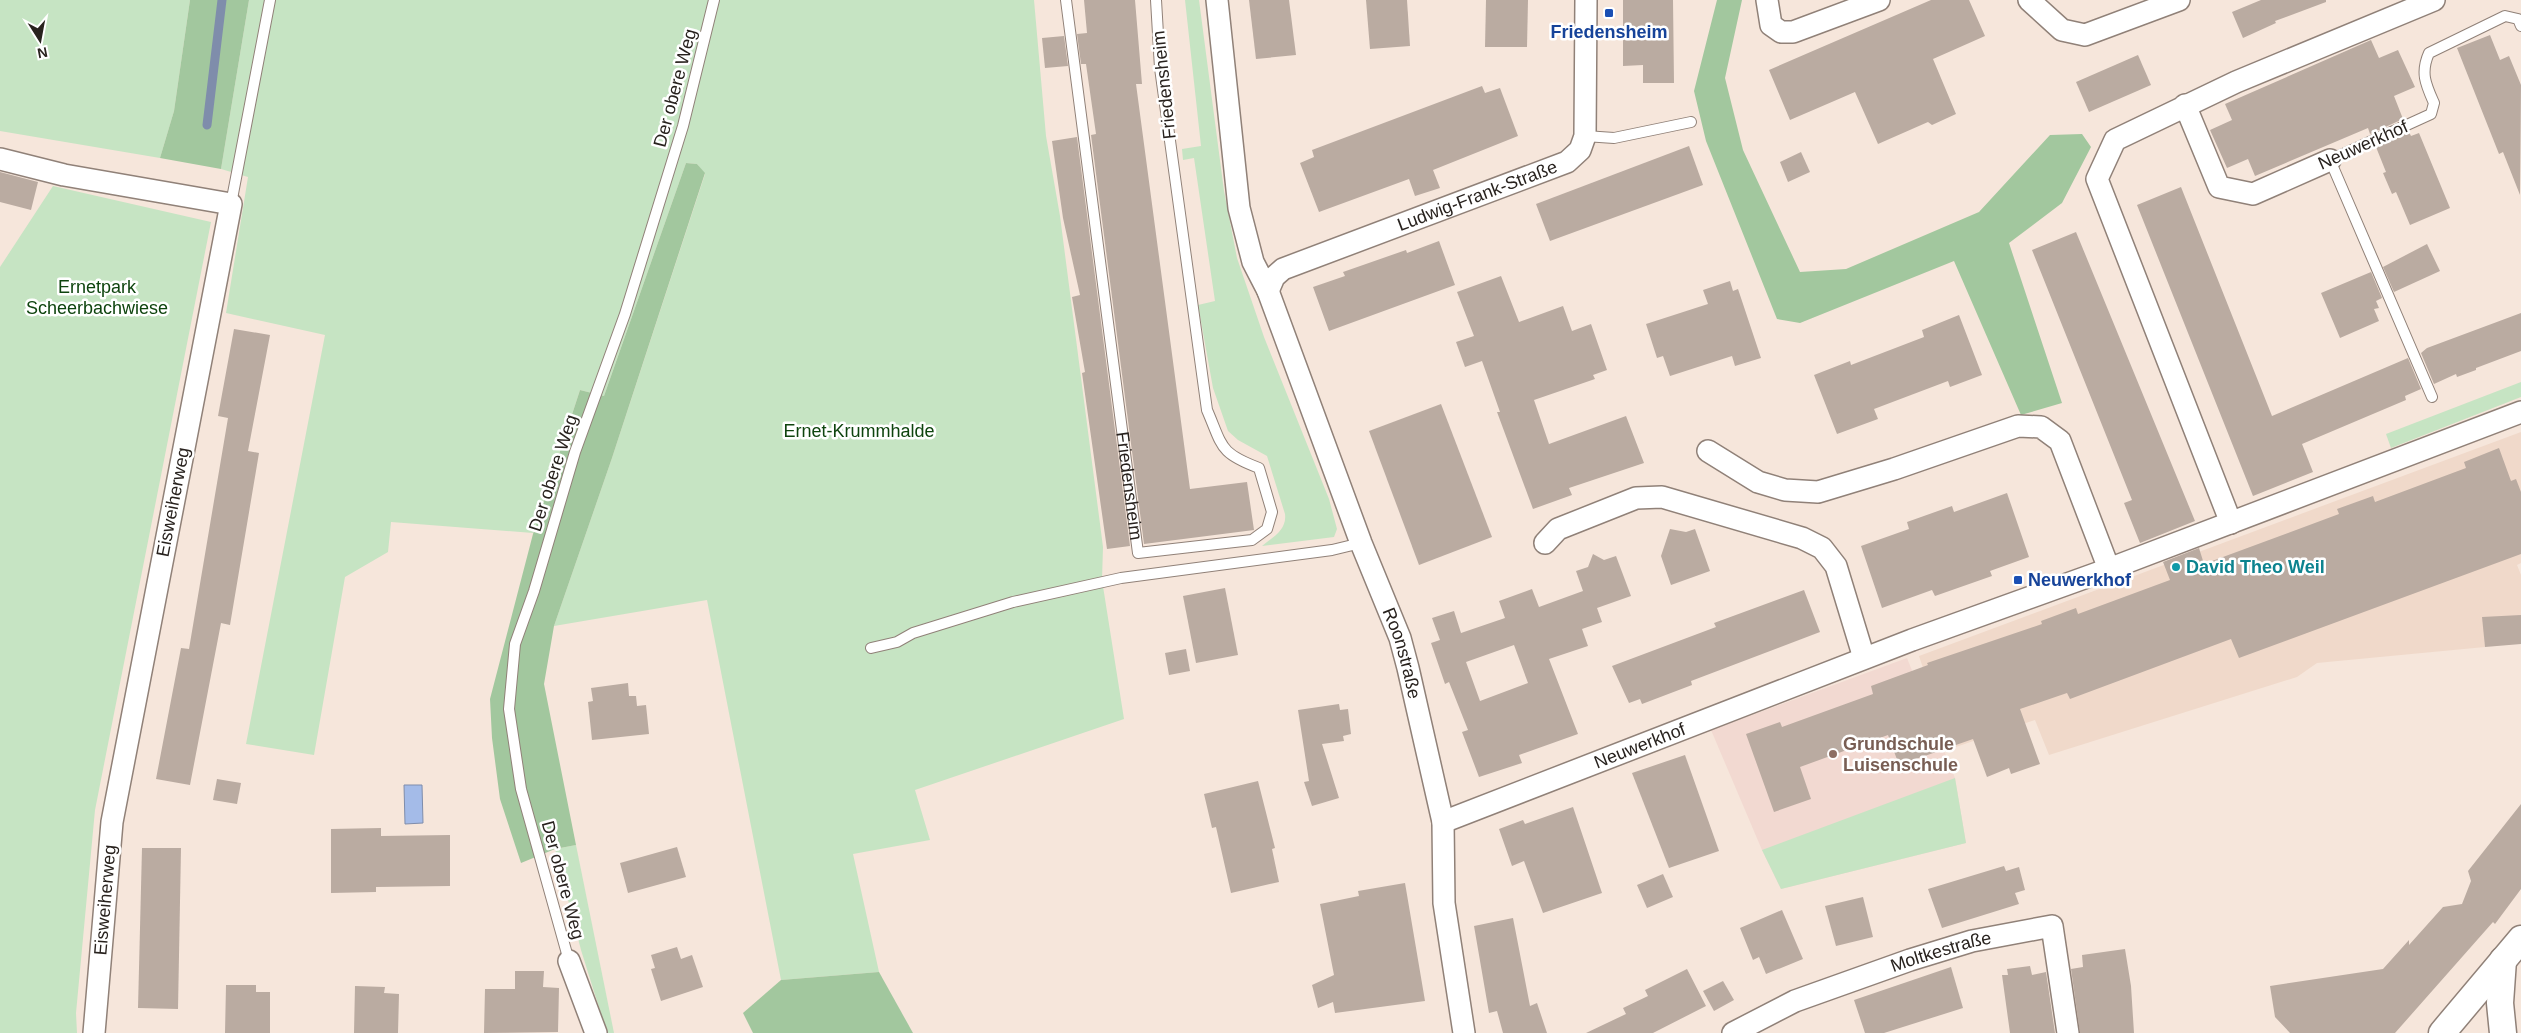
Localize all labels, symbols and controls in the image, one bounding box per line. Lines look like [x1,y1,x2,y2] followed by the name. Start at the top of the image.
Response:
[1603,7,1615,19] marker: Friedensheim
[15,15,65,65] north arrow
[1550,22,1668,42] place label: Friedensheim
[650,27,700,149] street label: Der obere Weg
[1148,30,1180,140] street label: Friedensheim
[36,44,49,62] text: N
[2315,116,2412,174] street label: Neuwerkhof
[1395,157,1560,235] street label: Ludwig-Frank-Straße
[26,277,168,318] park label: Ernetpark Scheerbachwiese
[525,412,581,534] street label: Der obere Weg
[783,421,935,441] park label: Ernet-Krummhalde
[1112,431,1146,541] street label: Friedensheim
[153,446,193,558] street label: Eisweiherweg
[2186,557,2325,577] place label: David Theo Weil
[2170,561,2182,573] marker: David Theo Weil
[2028,570,2132,590] place label: Neuwerkhof
[2012,574,2024,586] marker: Neuwerkhof
[1379,605,1425,701] street label: Roonstraße
[1591,719,1689,772] street label: Neuwerkhof
[1843,734,1958,775] place label: Grundschule Luisenschule
[1827,748,1839,760] marker: Grundschule Luisenschule
[538,819,588,941] street label: Der obere Weg
[90,844,120,956] street label: Eisweiherweg
[1888,928,1993,976] street label: Moltkestraße

